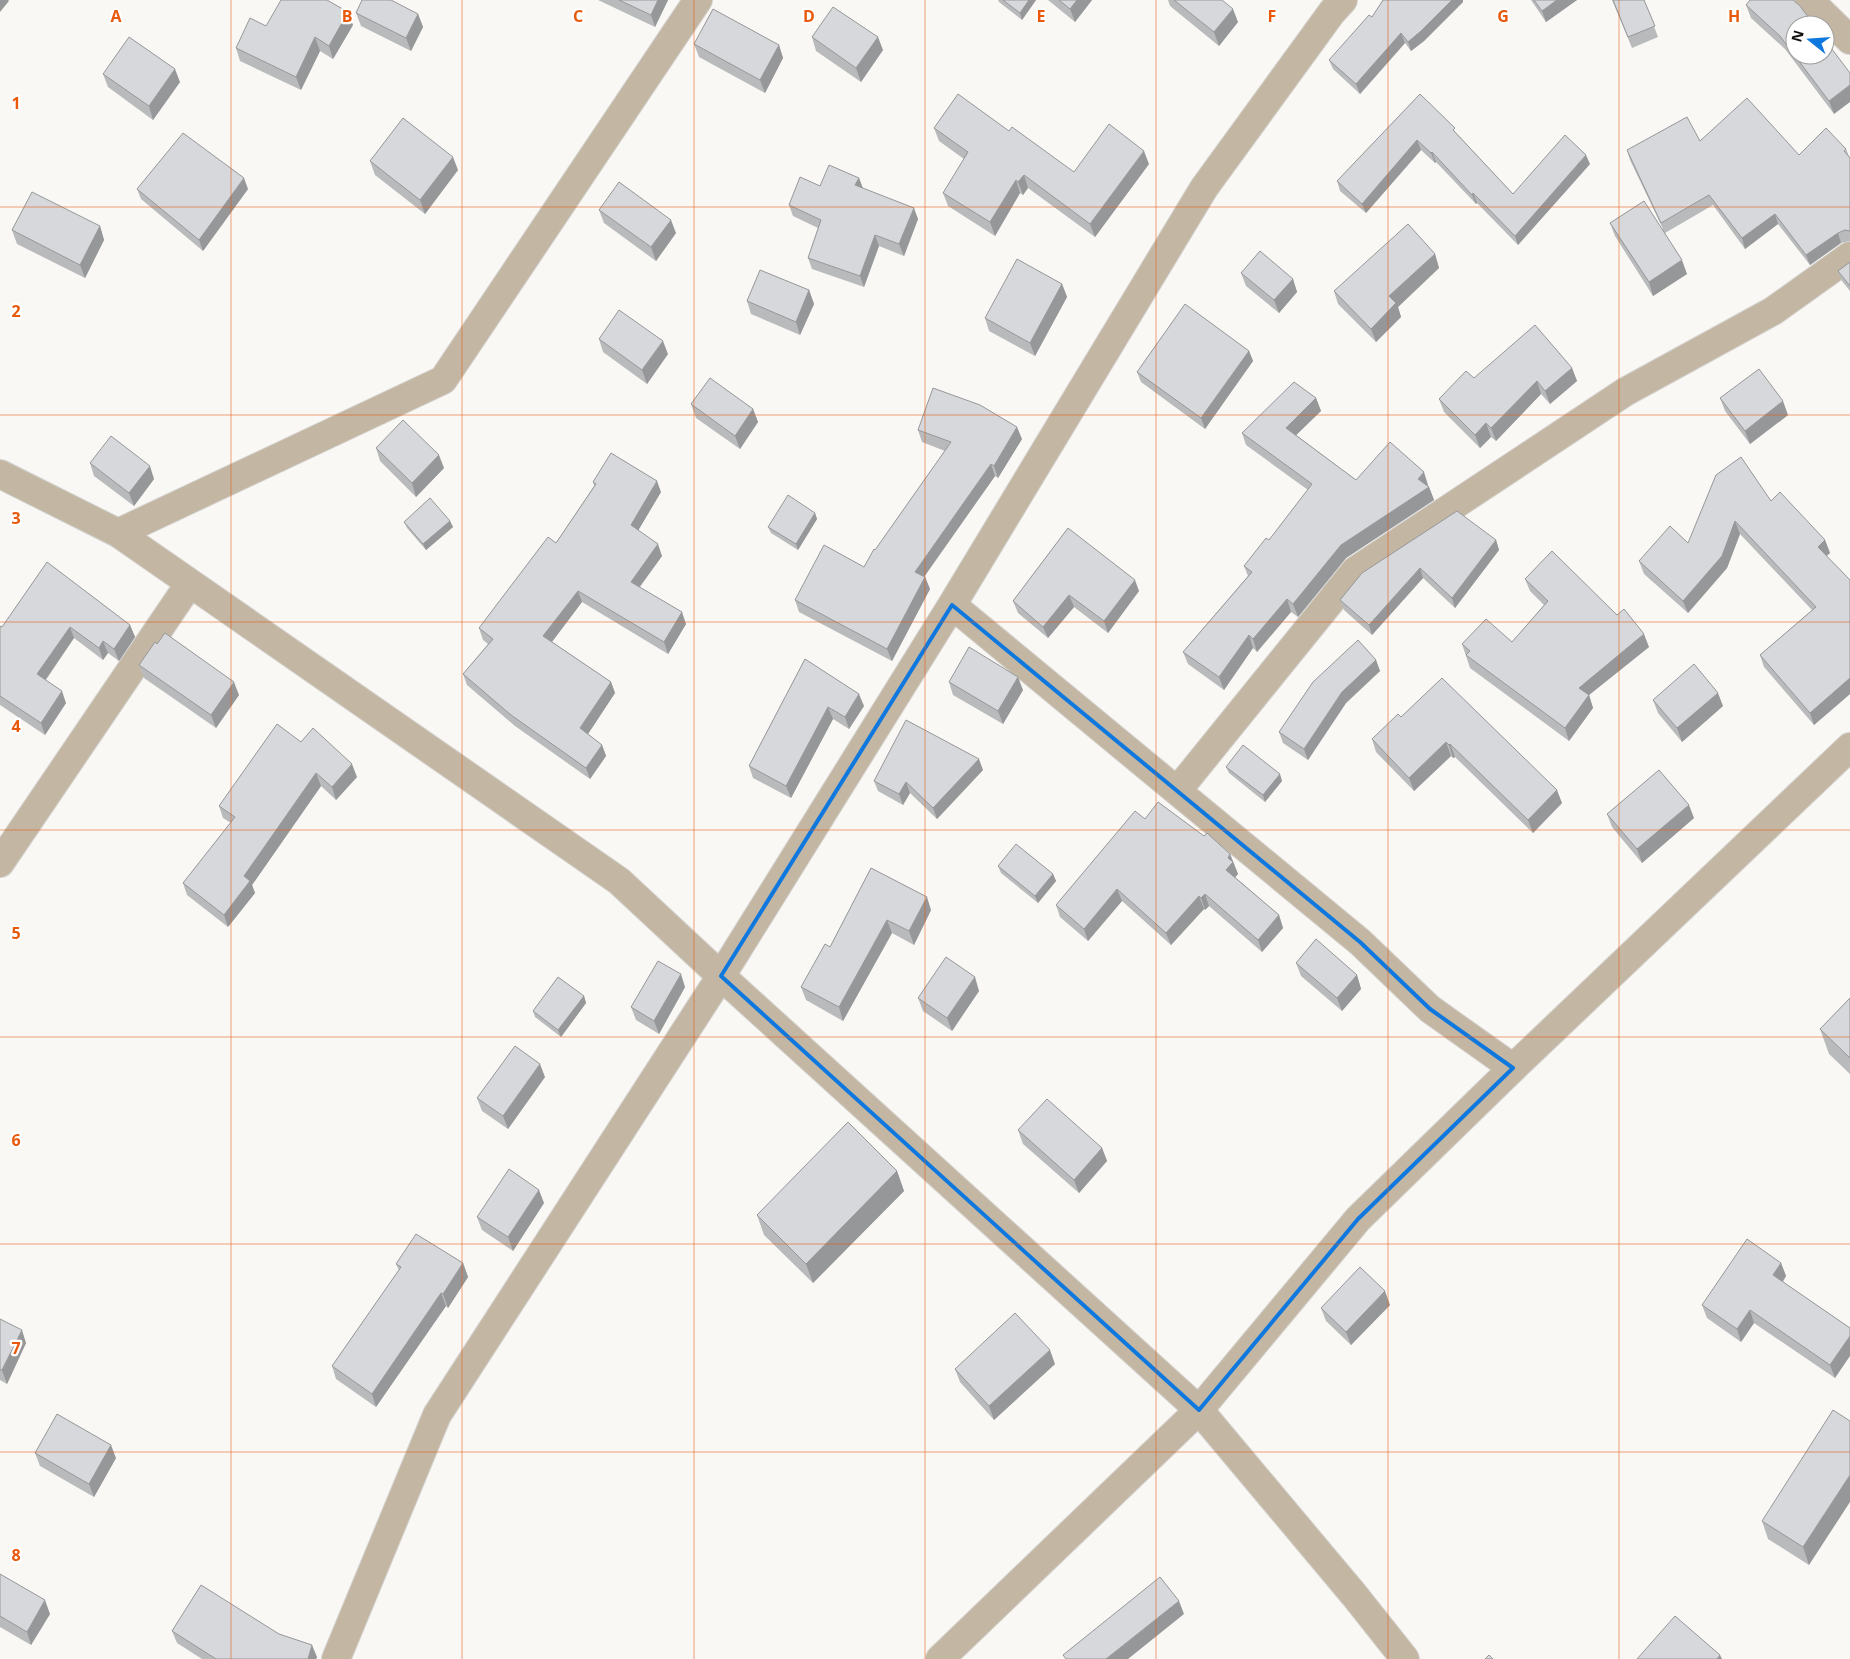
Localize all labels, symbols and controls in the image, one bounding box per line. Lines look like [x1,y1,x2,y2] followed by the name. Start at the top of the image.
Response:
[110,5,122,27] text: A
[342,5,352,27] text: B
[573,5,583,27] text: C
[803,5,815,27] text: D
[1037,5,1046,27] text: E
[1268,5,1276,27] text: F
[1497,5,1509,27] text: G
[1728,5,1740,27] text: H
[1785,15,1835,65] north arrow
[1786,28,1808,44] text: N
[11,92,21,114] text: 1
[11,300,21,322] text: 2
[11,507,21,529] text: 3
[11,715,21,737] text: 4
[11,922,21,944] text: 5
[11,1129,21,1151] text: 6
[11,1337,21,1359] text: 7
[11,1544,21,1566] text: 8

